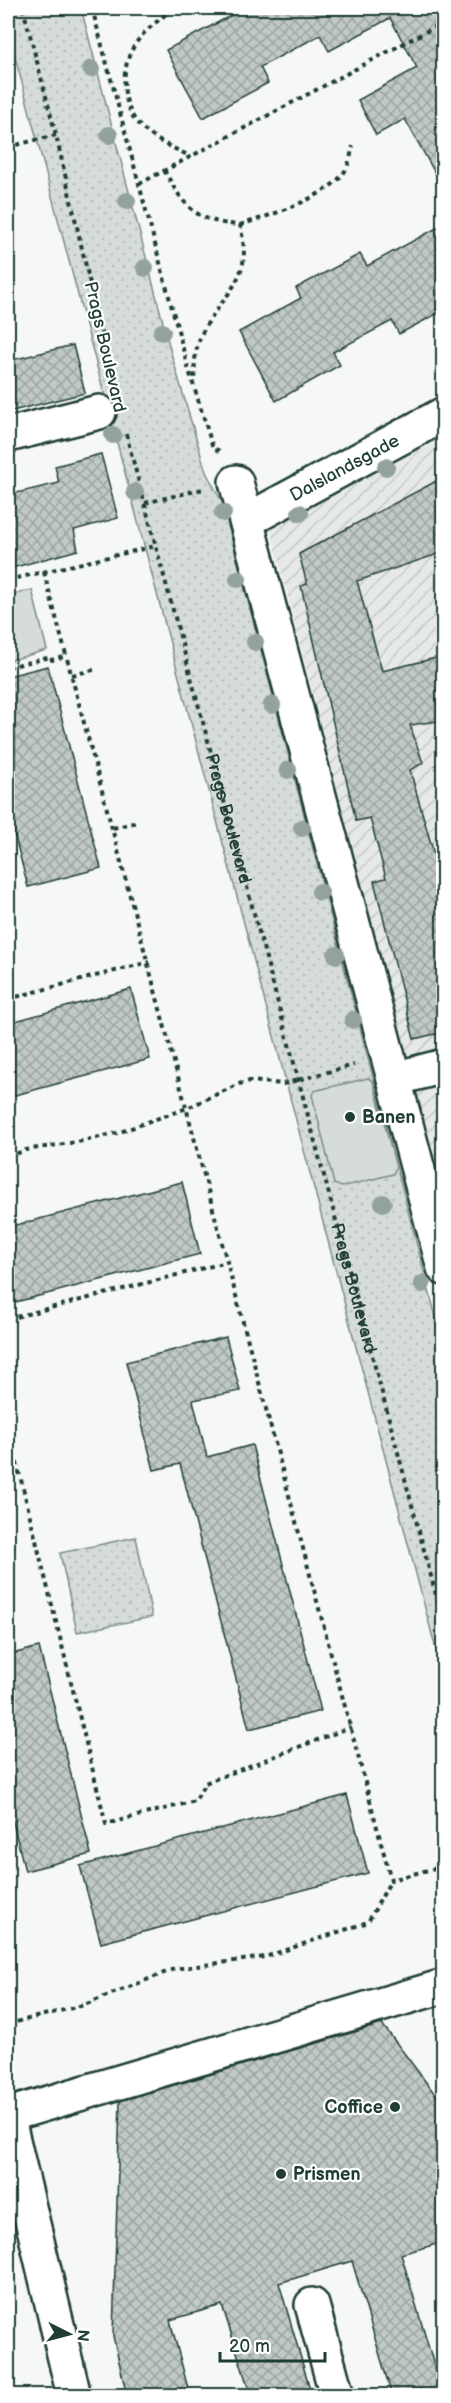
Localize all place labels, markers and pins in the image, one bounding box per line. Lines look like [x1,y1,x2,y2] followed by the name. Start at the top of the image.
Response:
[362,1107,415,1128] place label: Banen
[343,1110,357,1124] marker: Banen
[325,2097,383,2118] place label: Coffice
[388,2100,402,2114] marker: Coffice
[293,2164,360,2185] place label: Prismen
[274,2167,288,2181] marker: Prismen

